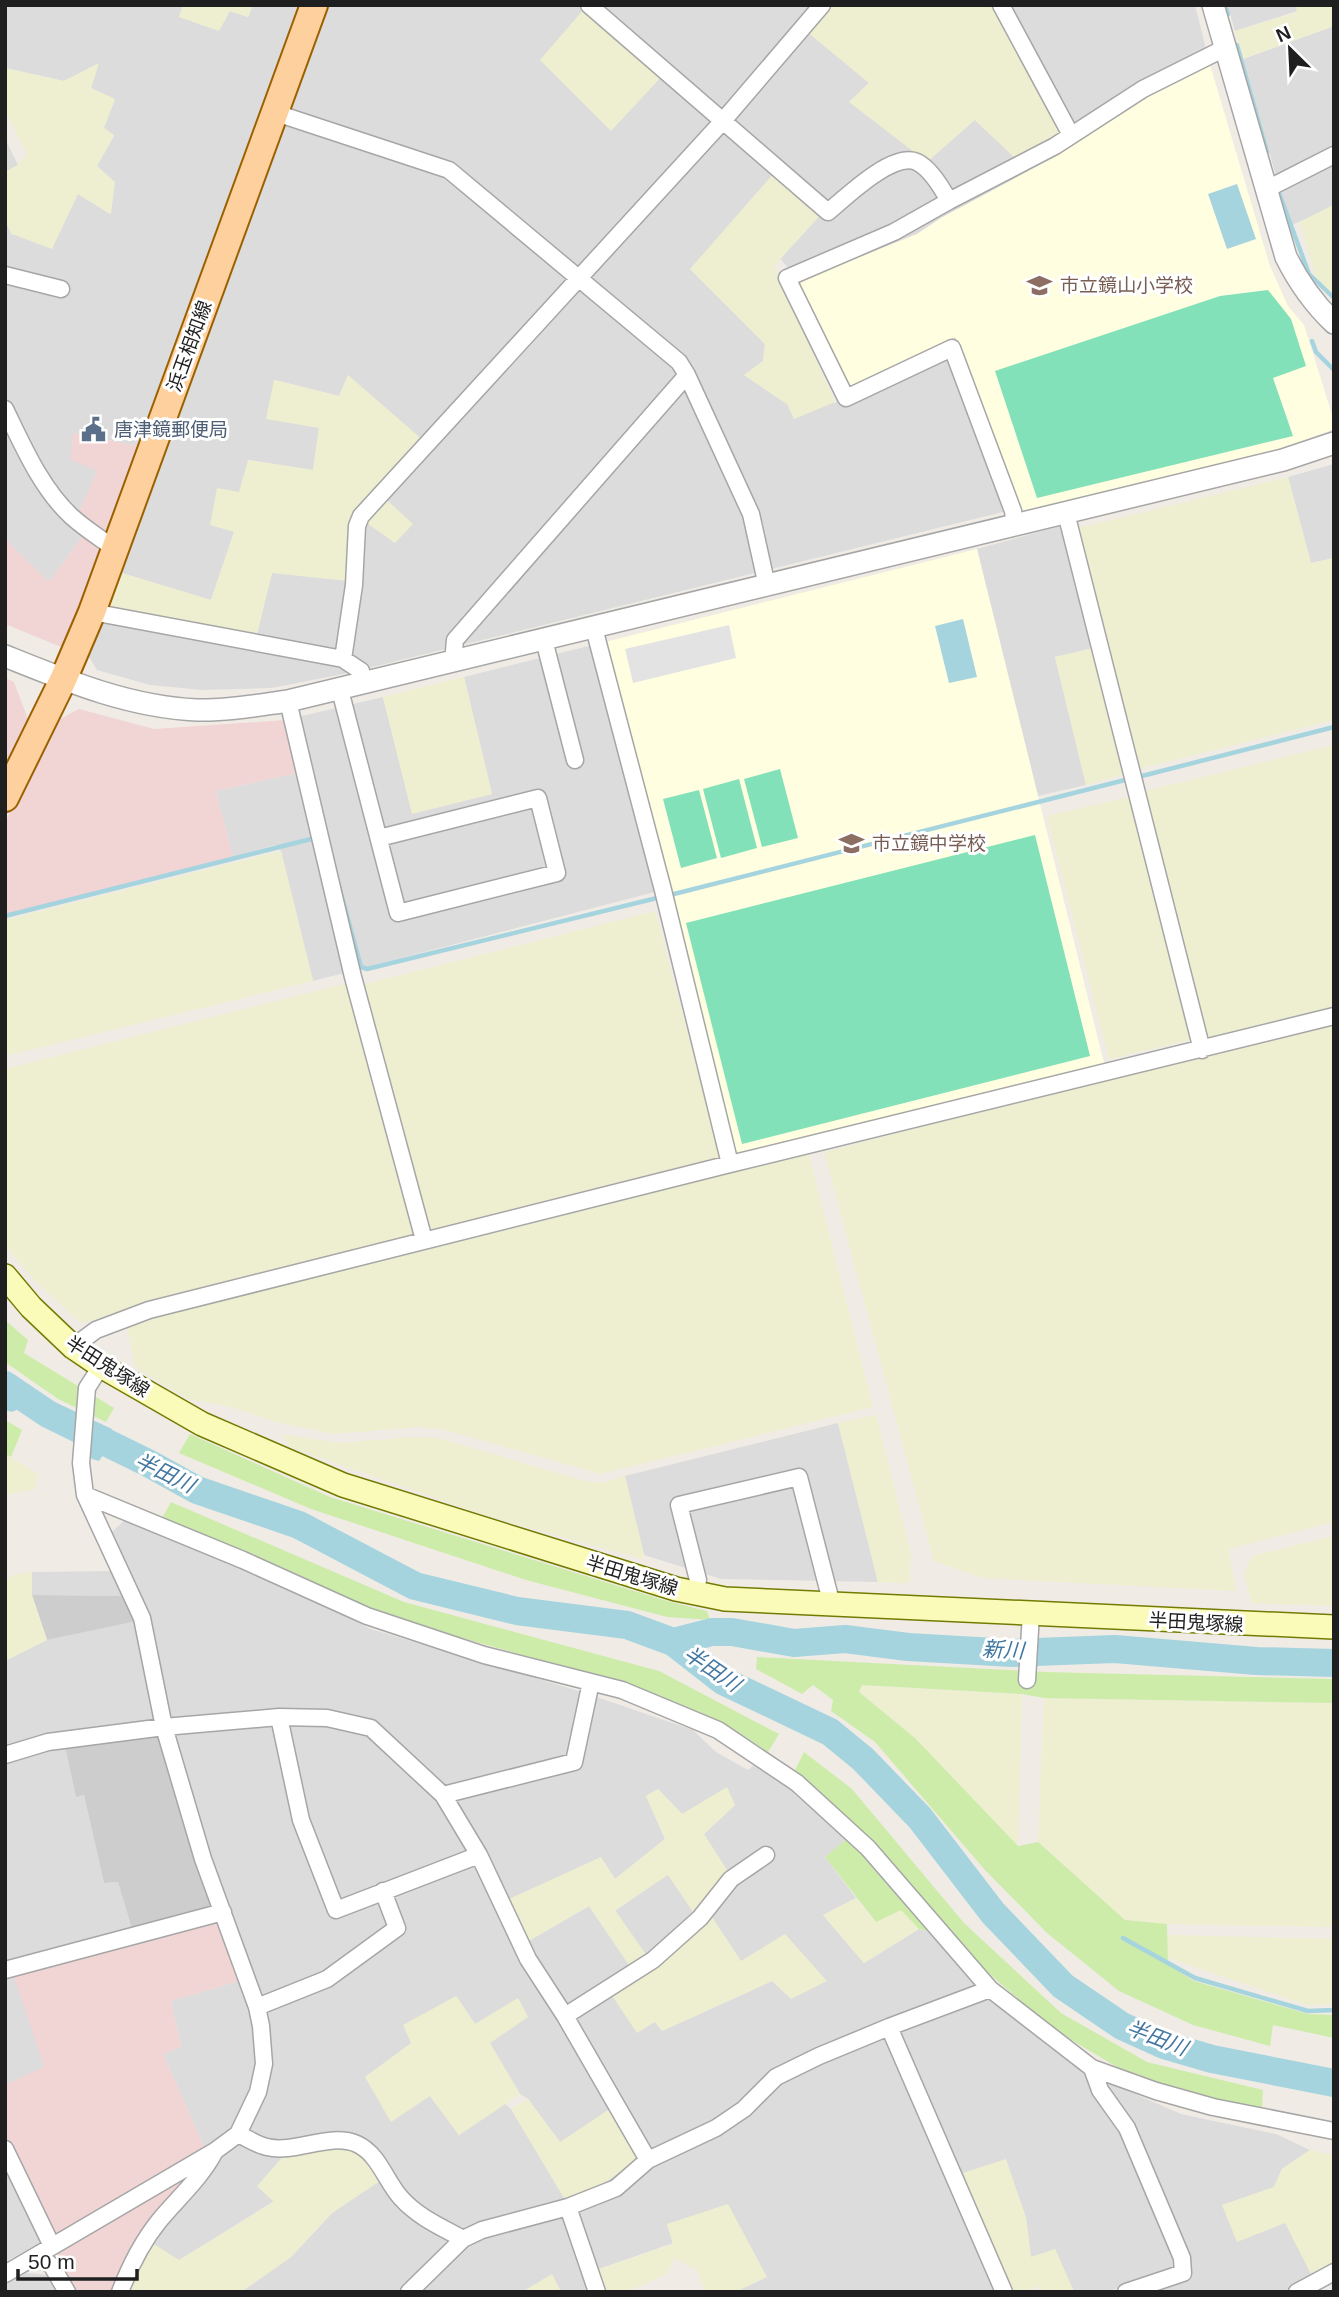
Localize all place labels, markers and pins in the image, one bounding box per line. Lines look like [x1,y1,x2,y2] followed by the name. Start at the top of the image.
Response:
[1026,271,1054,299] school or university icon: 市立鏡山小学校
[1060,275,1193,296] place label: 市立鏡山小学校
[80,415,108,443] public building icon: 唐津鏡郵便局
[114,419,228,440] place label: 唐津鏡郵便局
[838,829,866,857] school or university icon: 市立鏡中学校
[872,833,986,854] place label: 市立鏡中学校

